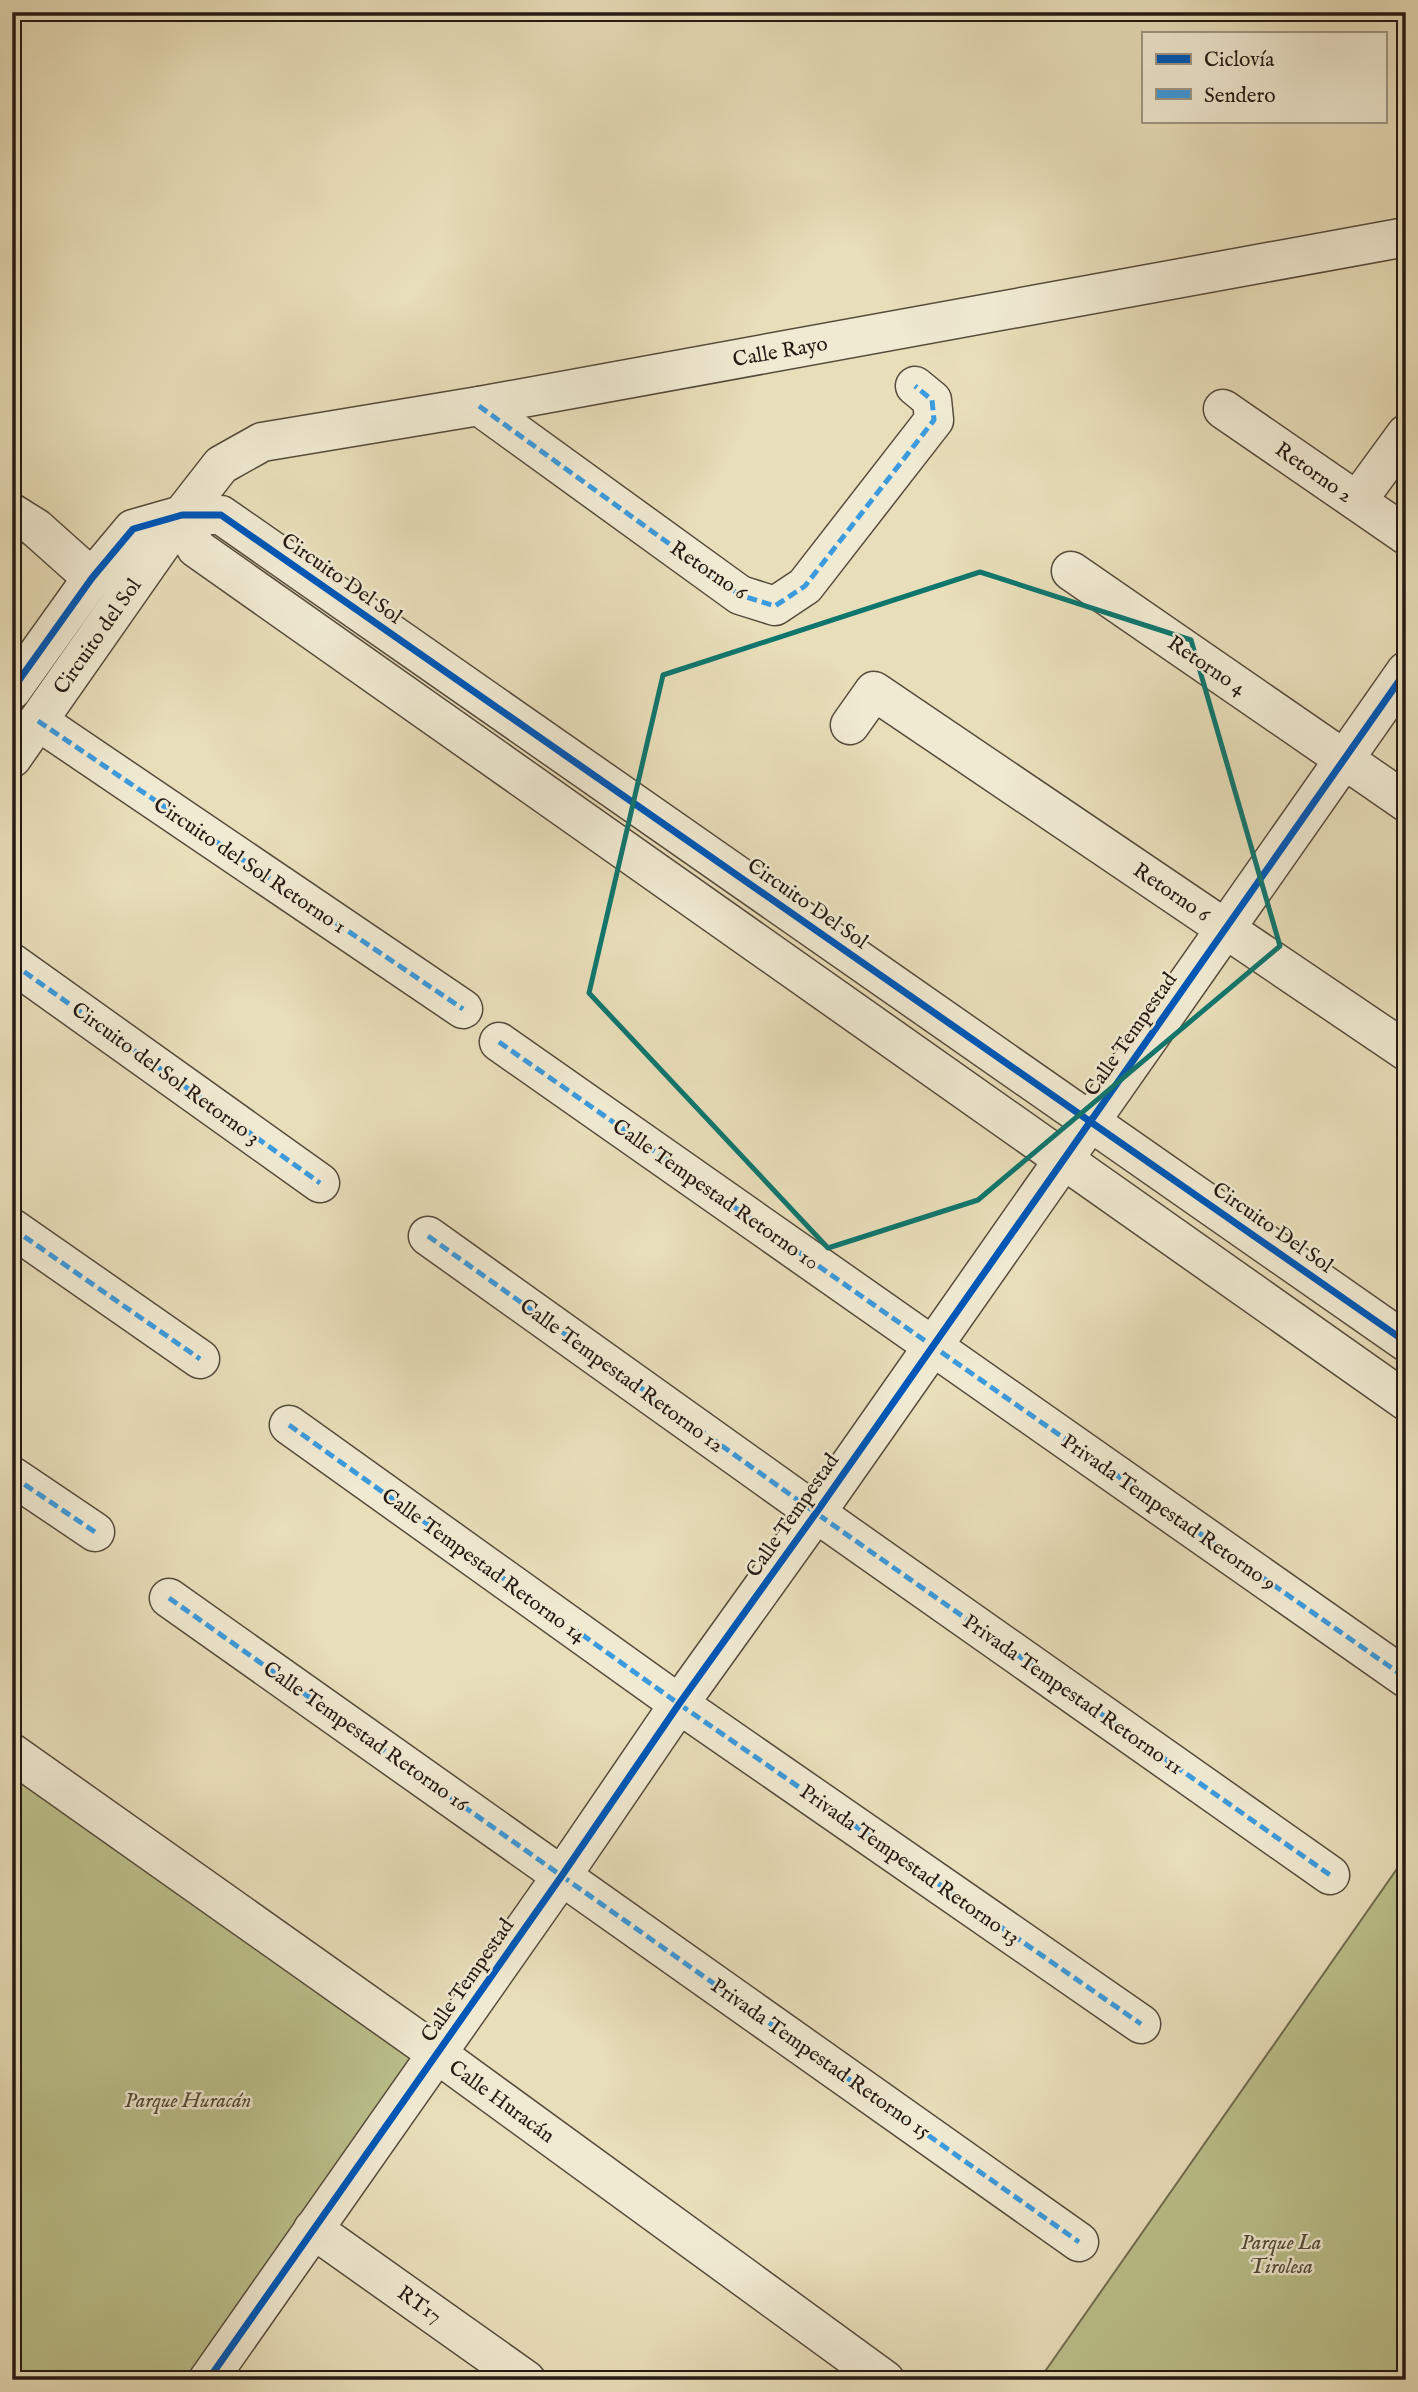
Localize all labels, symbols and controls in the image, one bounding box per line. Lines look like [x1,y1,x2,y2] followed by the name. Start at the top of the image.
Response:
[1142,32,1386,122] legend
[1204,47,1275,74] text: Ciclovía
[1204,83,1275,110] text: Sendero
[731,331,830,374] street label: Calle Rayo
[1269,437,1357,510] street label: Retorno 2
[275,528,407,631] street label: Circuito Del Sol
[664,536,753,608] street label: Retorno 6
[48,573,148,700] street label: Circuito del Sol
[1162,630,1251,703] street label: Retorno 4
[148,792,351,941] street label: Circuito del Sol Retorno 1
[741,853,873,956] street label: Circuito Del Sol
[1127,858,1216,930] street label: Retorno 6
[1079,967,1184,1102] street label: Calle Tempestad
[65,997,265,1152] street label: Circuito del Sol Retorno 3
[607,1114,824,1277] street label: Calle Tempestad Retorno 10
[1206,1177,1338,1280] street label: Circuito Del Sol
[514,1293,729,1459] street label: Calle Tempestad Retorno 12
[1055,1429,1281,1598] street label: Privada Tempestad Retorno 9
[741,1448,846,1583] street label: Calle Tempestad
[376,1483,591,1650] street label: Calle Tempestad Retorno 14
[957,1609,1187,1782] street label: Privada Tempestad Retorno 11
[257,1656,474,1819] street label: Calle Tempestad Retorno 16
[794,1779,1024,1952] street label: Privada Tempestad Retorno 13
[416,1913,521,2048] street label: Calle Tempestad
[705,1973,936,2146] street label: Privada Tempestad Retorno 15
[443,2055,559,2150] street label: Calle Huracán
[125,2088,251,2115] park label: Parque Huracán
[1241,2230,1321,2281] park label: Parque La Tirolesa
[392,2280,447,2330] street label: RT17

